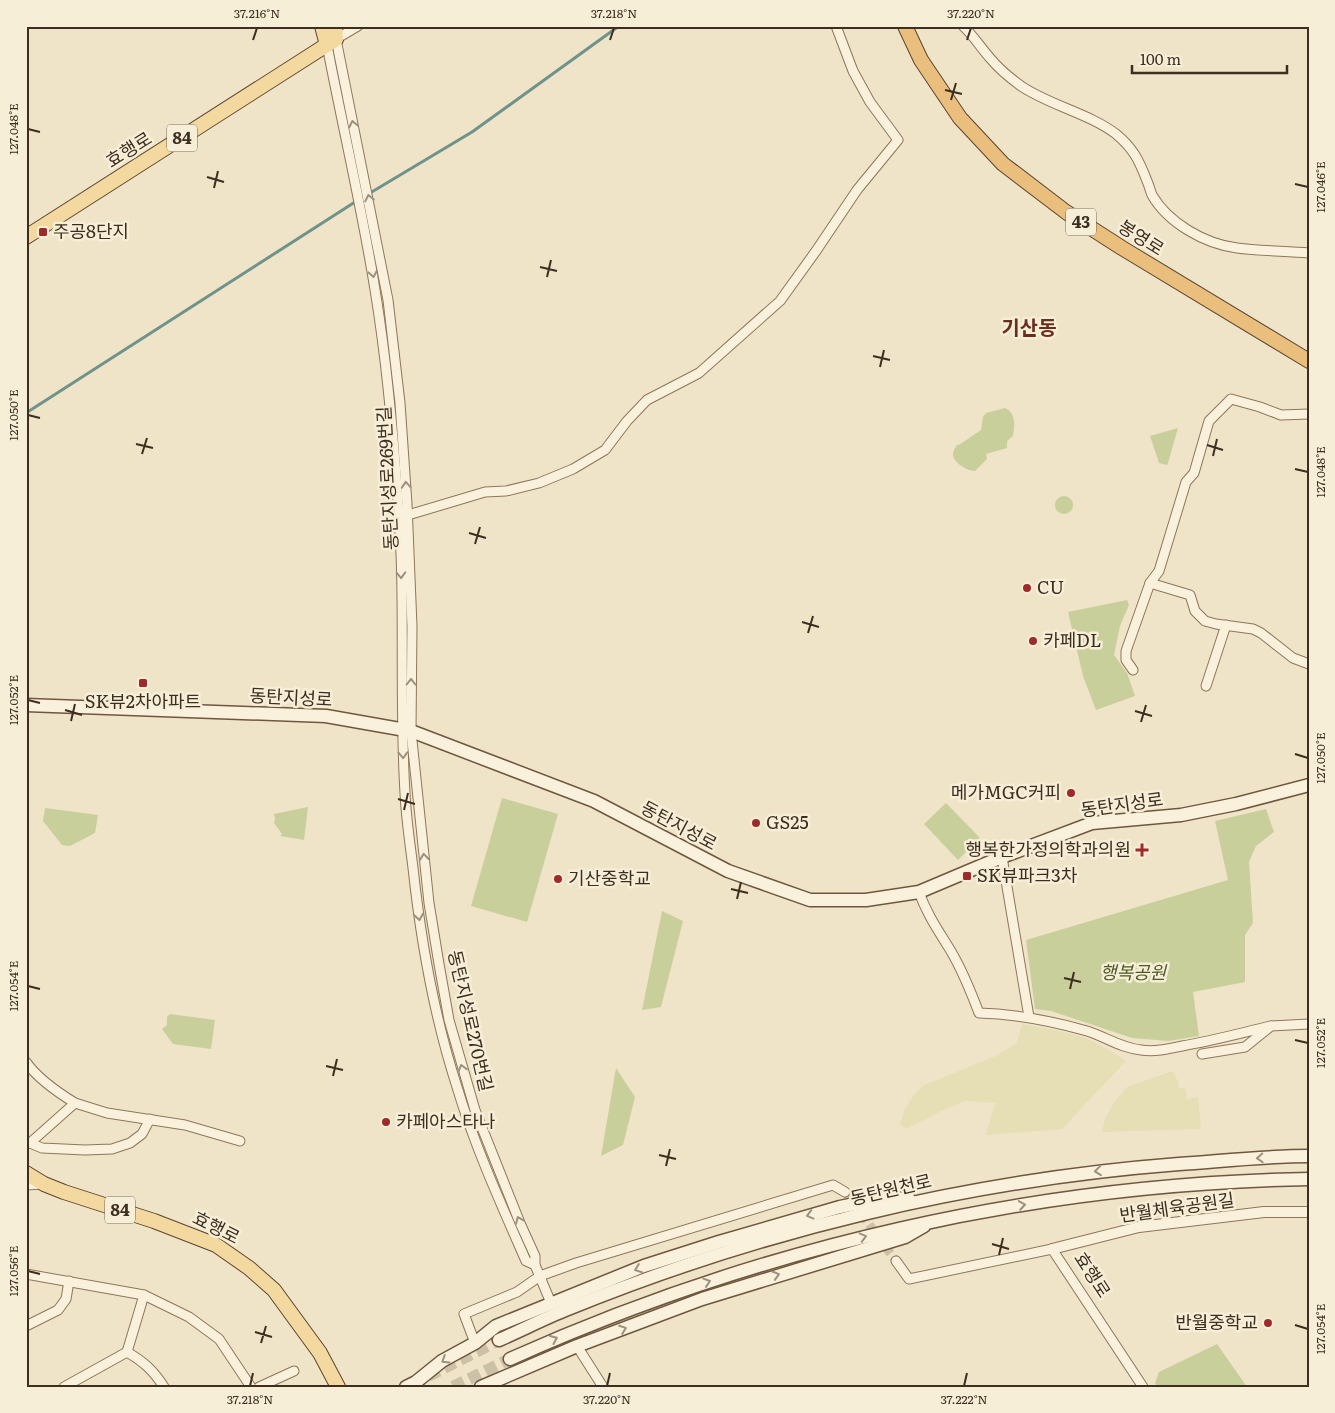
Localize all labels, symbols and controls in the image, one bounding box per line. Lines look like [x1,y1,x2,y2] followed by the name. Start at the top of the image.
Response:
[234,4,280,22] text: 37.216°N
[591,4,637,22] text: 37.218°N
[947,4,995,22] text: 37.220°N
[1132,42,1288,74] scale bar
[1140,47,1181,70] text: 100 m
[4,103,22,155] text: 127.048°E
[348,119,359,128] one-way arrow
[100,124,156,173] street label: 효행로
[167,125,197,152] road number: 84
[1311,161,1329,213] text: 127.046°E
[364,194,374,202] one-way arrow
[1066,208,1096,236] road number: 43
[1114,212,1170,261] street label: 봉영로
[53,217,129,244] place label: 주공8단지
[37,226,49,238] marker: 주공8단지
[367,270,377,278] one-way arrow
[1001,311,1057,341] district label: 기산동
[4,389,22,441] text: 127.050°E
[369,405,404,551] street label: 동탄지성로269번길
[1311,446,1329,498] text: 127.048°E
[401,481,412,489] one-way arrow
[396,571,407,579] one-way arrow
[1037,573,1064,600] place label: CU
[1021,582,1033,594] marker: CU
[1043,626,1101,653] place label: 카페DL
[1027,635,1039,647] marker: 카페DL
[4,674,22,725] text: 127.052°E
[137,677,149,689] marker: SK뷰2차아파트
[406,678,416,686] one-way arrow
[249,681,333,712] street label: 동탄지성로
[85,687,201,714] place label: SK뷰2차아파트
[1311,732,1329,784] text: 127.050°E
[398,752,408,759] one-way arrow
[951,778,1061,805] place label: 메가MGC커피
[1079,784,1165,823] street label: 동탄지성로
[1065,787,1077,799] marker: 메가MGC커피
[637,793,723,856] street label: 동탄지성로
[766,808,809,835] place label: GS25
[750,817,762,829] marker: GS25
[965,835,1131,862] place label: 행복한가정의학과의원
[1135,843,1149,857] marker: 행복한가정의학과의원
[419,852,430,860] one-way arrow
[977,861,1078,888] place label: SK뷰파크3차
[568,864,651,891] place label: 기산중학교
[961,870,973,882] marker: SK뷰파크3차
[552,873,564,885] marker: 기산중학교
[413,913,424,921] one-way arrow
[442,947,501,1094] street label: 동탄지성로270번길
[1100,958,1168,985] park label: 행복공원
[4,960,22,1011] text: 127.054°E
[1311,1017,1329,1068] text: 127.052°E
[457,1064,468,1072] one-way arrow
[396,1107,495,1134] place label: 카페아스타나
[380,1116,392,1128] marker: 카페아스타나
[1256,1153,1264,1164] one-way arrow
[847,1166,934,1211] street label: 동탄원천로
[1094,1166,1102,1177] one-way arrow
[1118,1185,1236,1228] street label: 반월체육공원길
[105,1196,135,1224] road number: 84
[1017,1200,1026,1210] one-way arrow
[188,1203,245,1250] street label: 효행로
[806,1209,815,1220] one-way arrow
[514,1216,525,1225] one-way arrow
[858,1233,866,1243] one-way arrow
[4,1245,22,1296] text: 127.056°E
[1068,1246,1118,1302] street label: 효행로
[635,1263,643,1273] one-way arrow
[772,1271,780,1281] one-way arrow
[702,1278,710,1288] one-way arrow
[1311,1303,1329,1354] text: 127.054°E
[1175,1308,1258,1335] place label: 반월중학교
[1262,1317,1274,1329] marker: 반월중학교
[618,1325,627,1335] one-way arrow
[549,1334,558,1345] one-way arrow
[441,1354,450,1364] one-way arrow
[227,1390,273,1408] text: 37.218°N
[583,1390,631,1408] text: 37.220°N
[940,1390,988,1408] text: 37.222°N

